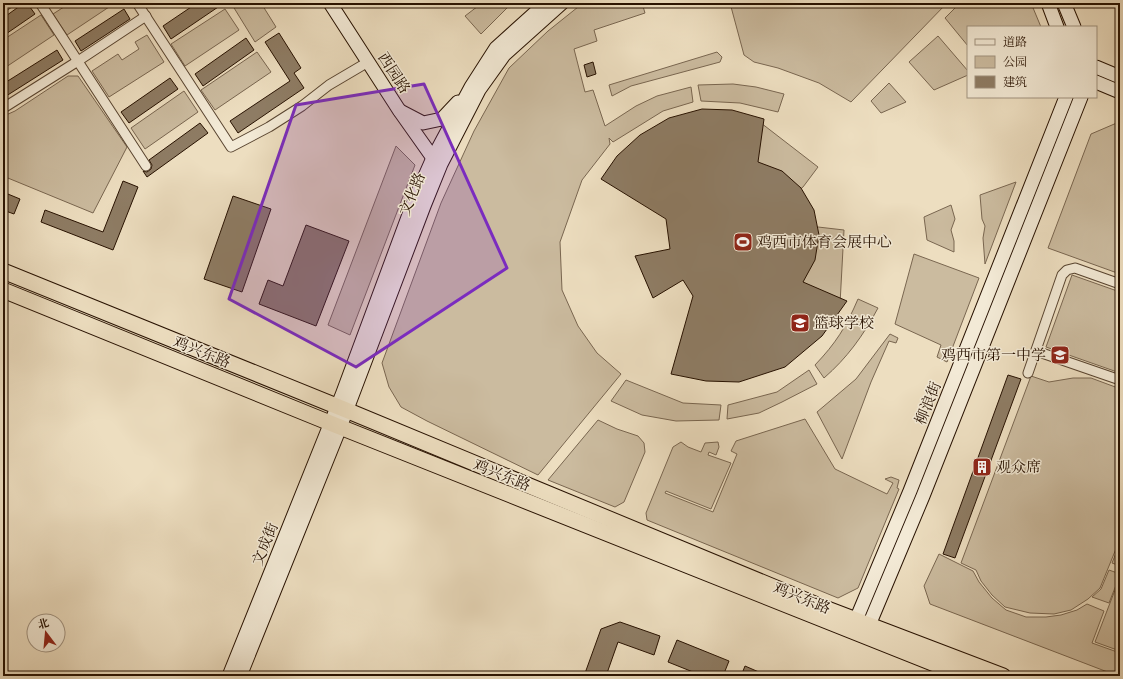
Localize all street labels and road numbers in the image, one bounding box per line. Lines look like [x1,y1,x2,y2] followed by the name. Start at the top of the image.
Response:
[373,49,415,97] street label: 西园路
[394,169,430,219] street label: 文化路
[170,331,234,373] street label: 鸡兴东路
[910,378,946,428] street label: 柳浪街
[470,454,534,496] street label: 鸡兴东路
[247,519,283,569] street label: 文成街
[770,577,834,619] street label: 鸡兴东路

